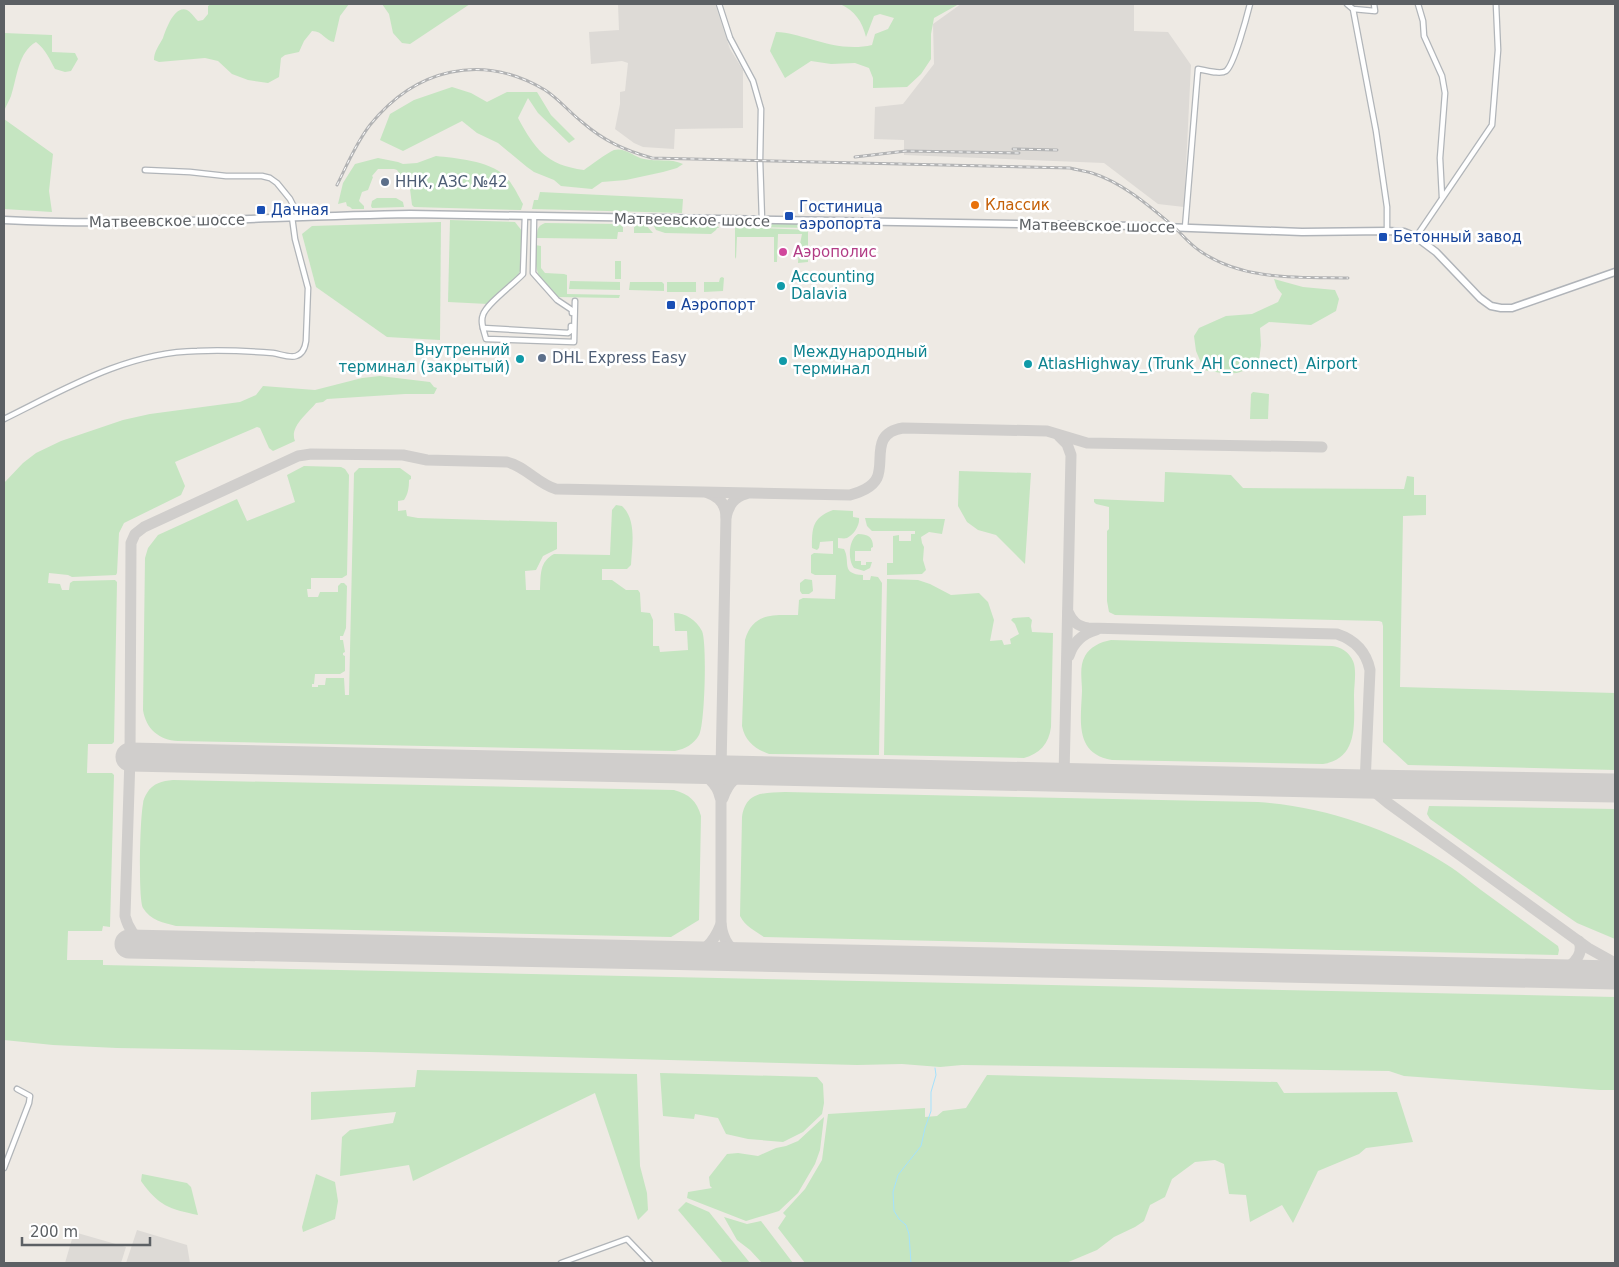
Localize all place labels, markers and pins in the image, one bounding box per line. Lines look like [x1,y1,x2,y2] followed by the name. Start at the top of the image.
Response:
[395,173,508,191] place label: ННК, АЗС №42
[379,176,391,188] marker: ННК, АЗС №42
[985,196,1050,214] place label: Классик
[799,198,883,233] place label: Гостиница аэропорта
[969,199,981,211] marker: Классик
[271,201,329,219] place label: Дачная
[255,204,267,216] marker: Дачная
[783,210,795,222] marker: Гостиница аэропорта
[1393,228,1522,246] place label: Бетонный завод
[1377,231,1389,243] marker: Бетонный завод
[793,243,877,261] place label: Аэрополис
[777,246,789,258] marker: Аэрополис
[791,268,875,303] place label: Accounting Dalavia
[775,280,787,292] marker: Accounting Dalavia
[681,296,756,314] place label: Аэропорт
[665,299,677,311] marker: Аэропорт
[338,341,510,376] place label: Внутренний терминал (закрытый)
[793,343,927,378] place label: Международный терминал
[552,349,687,367] place label: DHL Express Easy
[536,352,548,364] marker: DHL Express Easy
[514,353,526,365] marker: Внутренний терминал (закрытый)
[777,355,789,367] marker: Международный терминал
[1038,355,1357,374] place label: AtlasHighway_(Trunk_AH_Connect)_Airport
[1022,358,1034,370] marker: AtlasHighway_(Trunk_AH_Connect)_Airport

